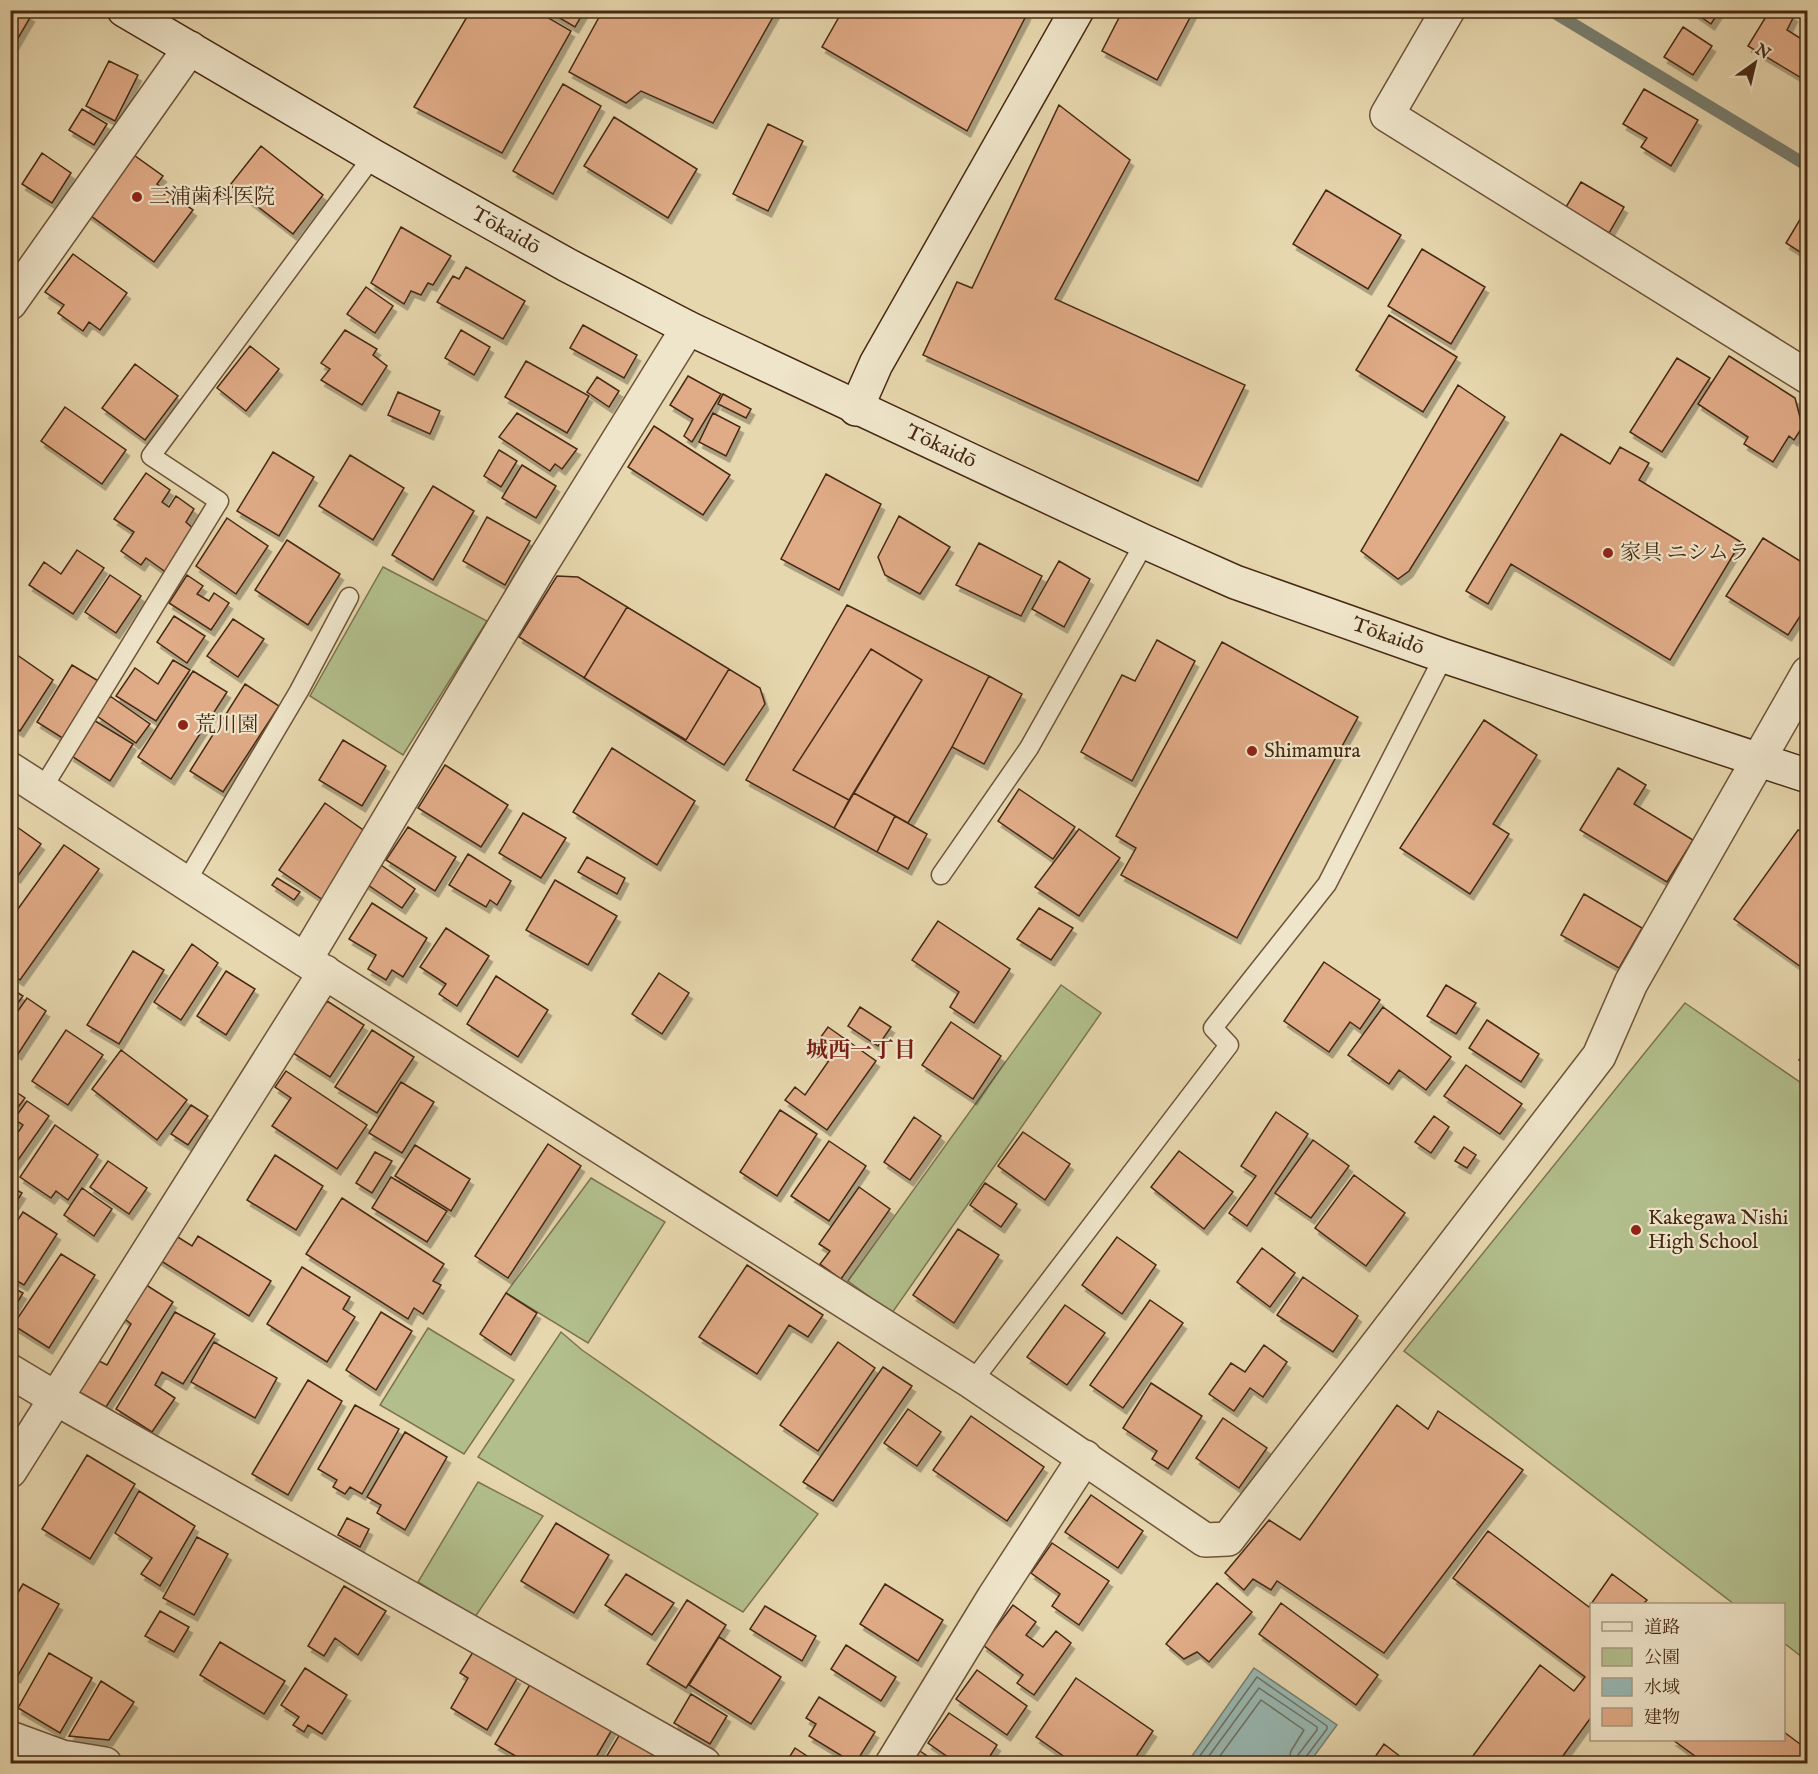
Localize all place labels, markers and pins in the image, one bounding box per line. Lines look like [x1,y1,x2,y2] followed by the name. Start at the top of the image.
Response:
[149,184,275,211] place label: 三浦歯科医院
[130,190,144,204] marker: 三浦歯科医院
[1620,540,1750,567] place label: 家具 ニシムラ
[1601,546,1615,560] marker: 家具 ニシムラ
[195,712,258,739] place label: 荒川園
[176,718,190,732] marker: 荒川園
[1264,738,1362,765] place label: Shimamura
[1245,744,1259,758] marker: Shimamura
[1648,1205,1788,1256] place label: Kakegawa Nishi High School
[1629,1223,1643,1237] marker: Kakegawa Nishi High School

